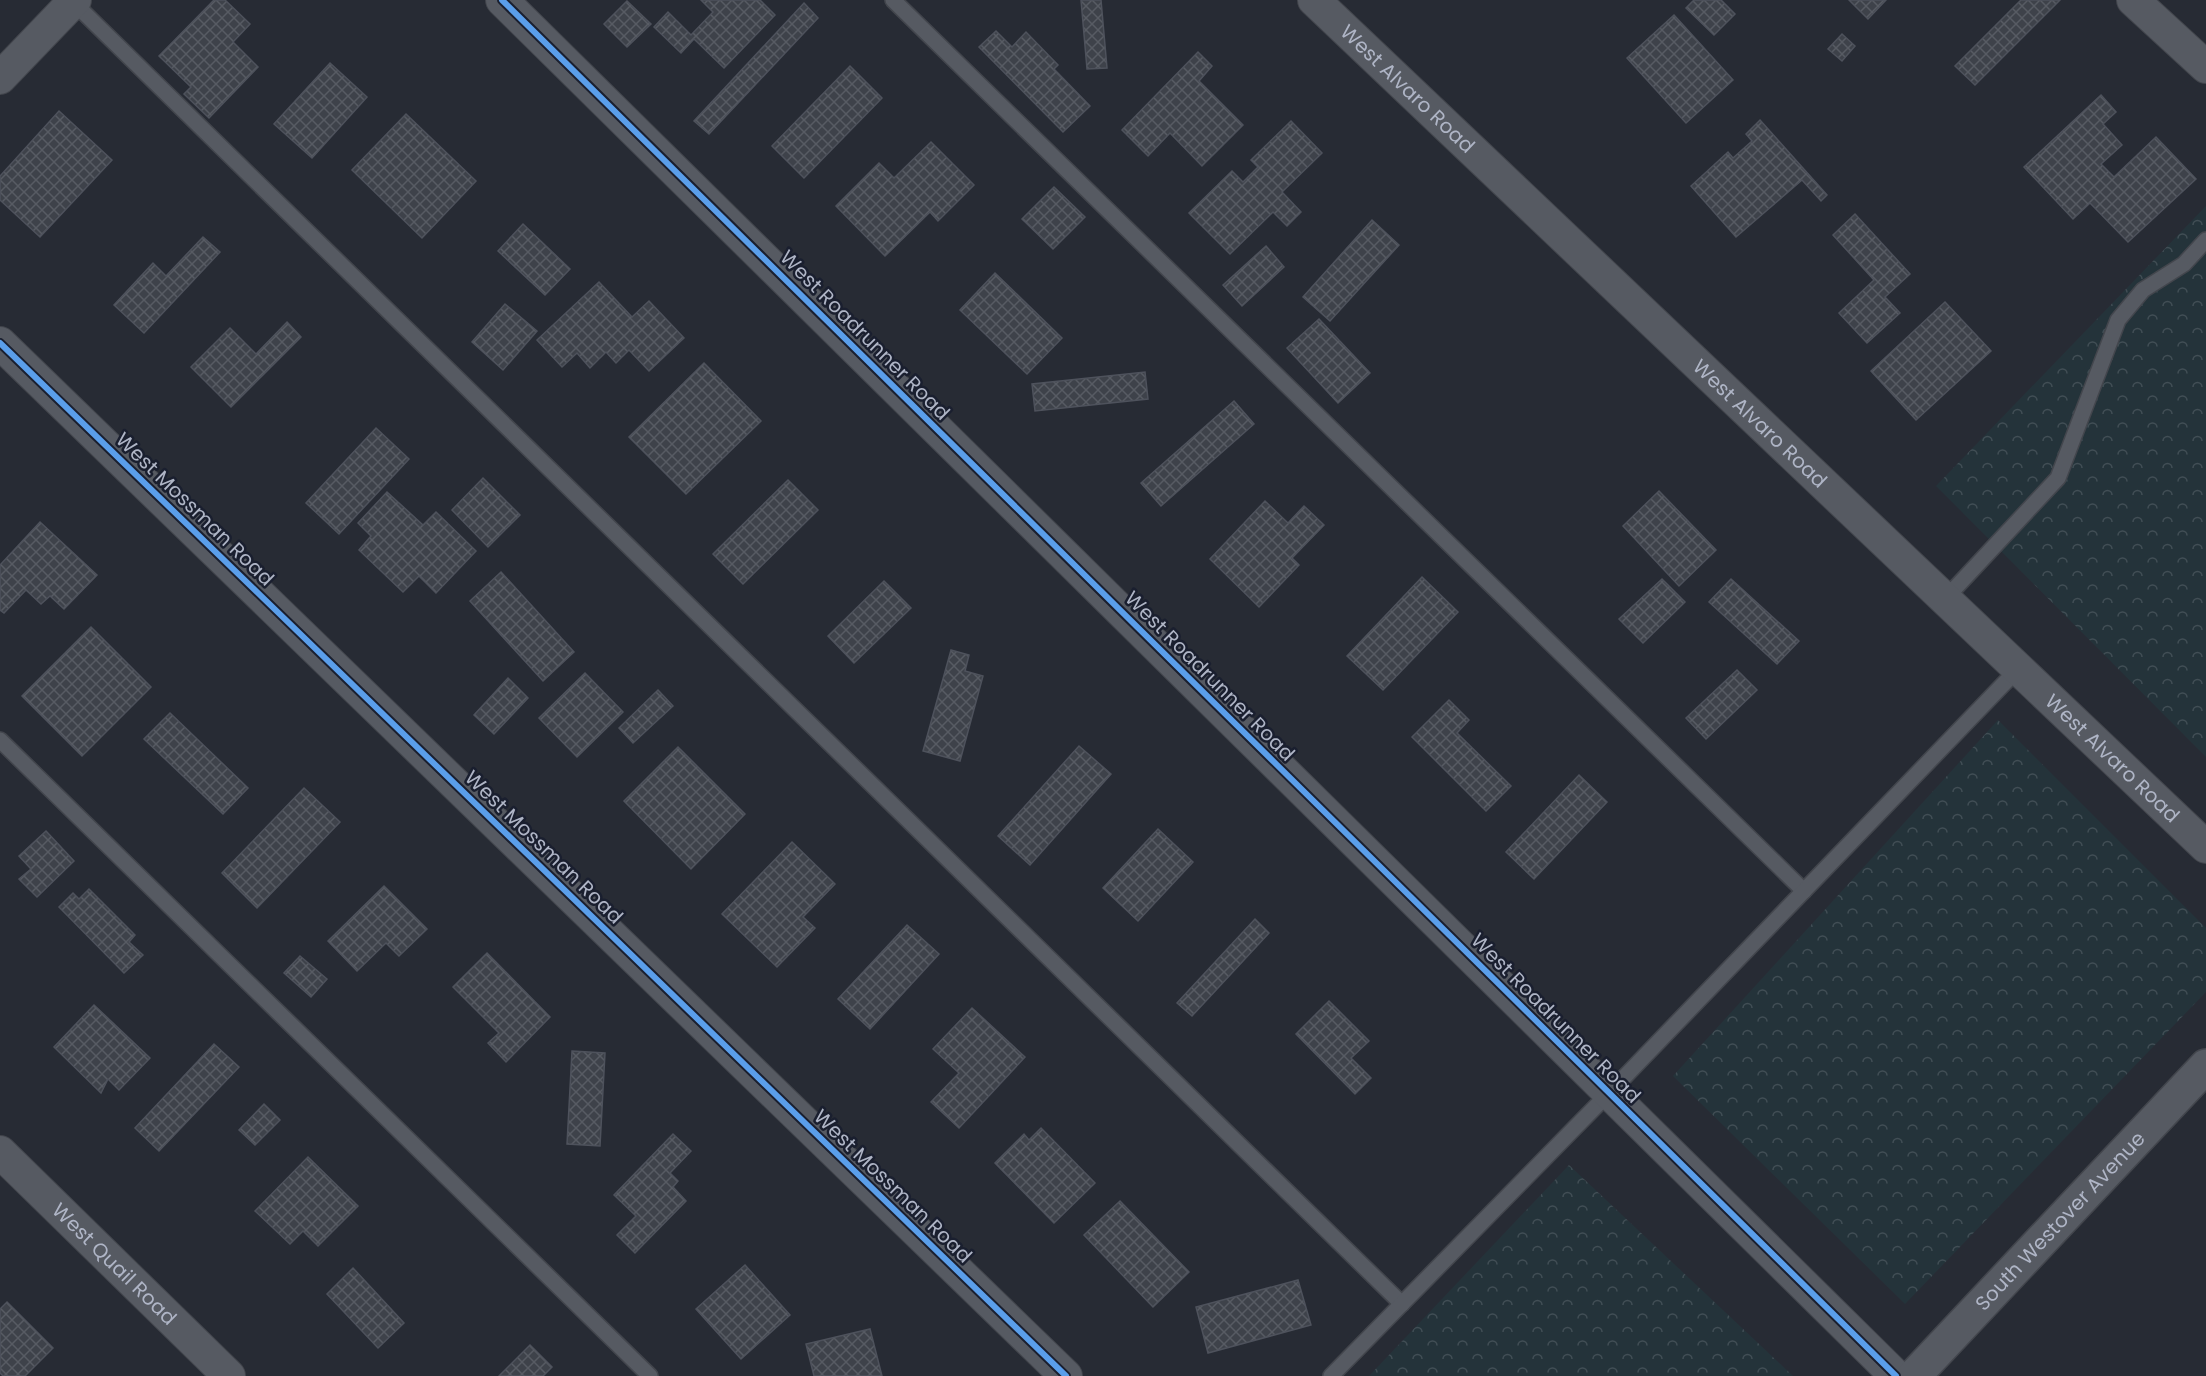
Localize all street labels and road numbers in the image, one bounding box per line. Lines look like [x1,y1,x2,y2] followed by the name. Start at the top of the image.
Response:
[1334,18,1481,160] street label: West Alvaro Road
[774,244,956,426] street label: West Roadrunner Road
[1687,353,1833,494] street label: West Alvaro Road
[110,426,280,592] street label: West Mossman Road
[1119,585,1301,767] street label: West Roadrunner Road
[2039,687,2186,829] street label: West Alvaro Road
[459,764,629,930] street label: West Mossman Road
[1465,927,1647,1109] street label: West Roadrunner Road
[808,1103,978,1269] street label: West Mossman Road
[1969,1125,2151,1317] street label: South Westover Avenue
[46,1196,183,1331] street label: West Quail Road

